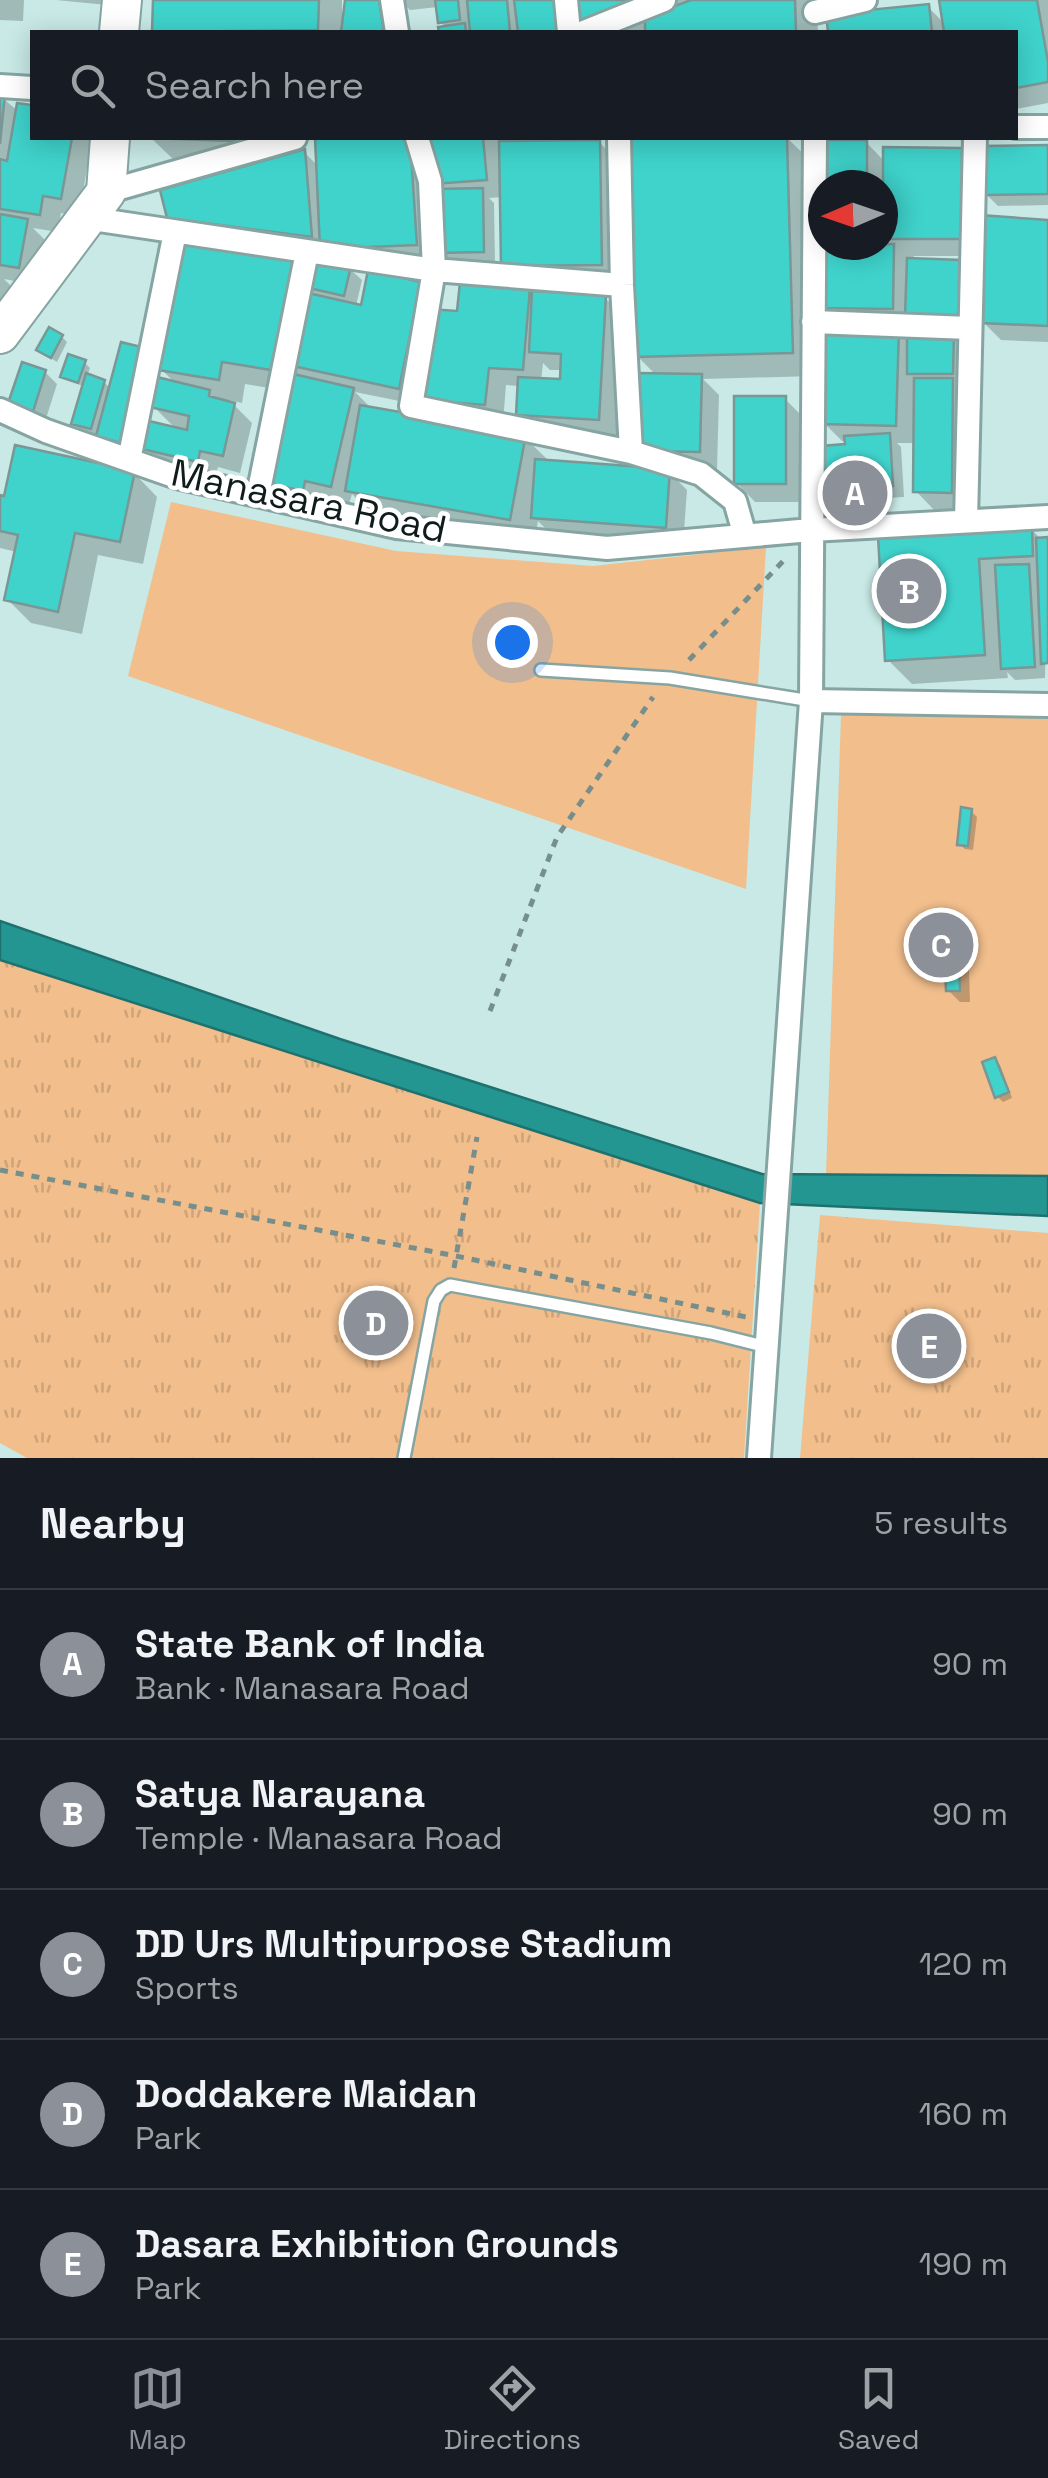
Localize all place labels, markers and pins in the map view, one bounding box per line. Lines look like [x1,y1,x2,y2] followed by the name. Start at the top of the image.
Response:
[822,456,888,530] pin: A
[876,554,942,628] pin: B
[908,908,974,982] pin: C
[344,1286,408,1360] pin: D
[896,1308,962,1384] pin: E

